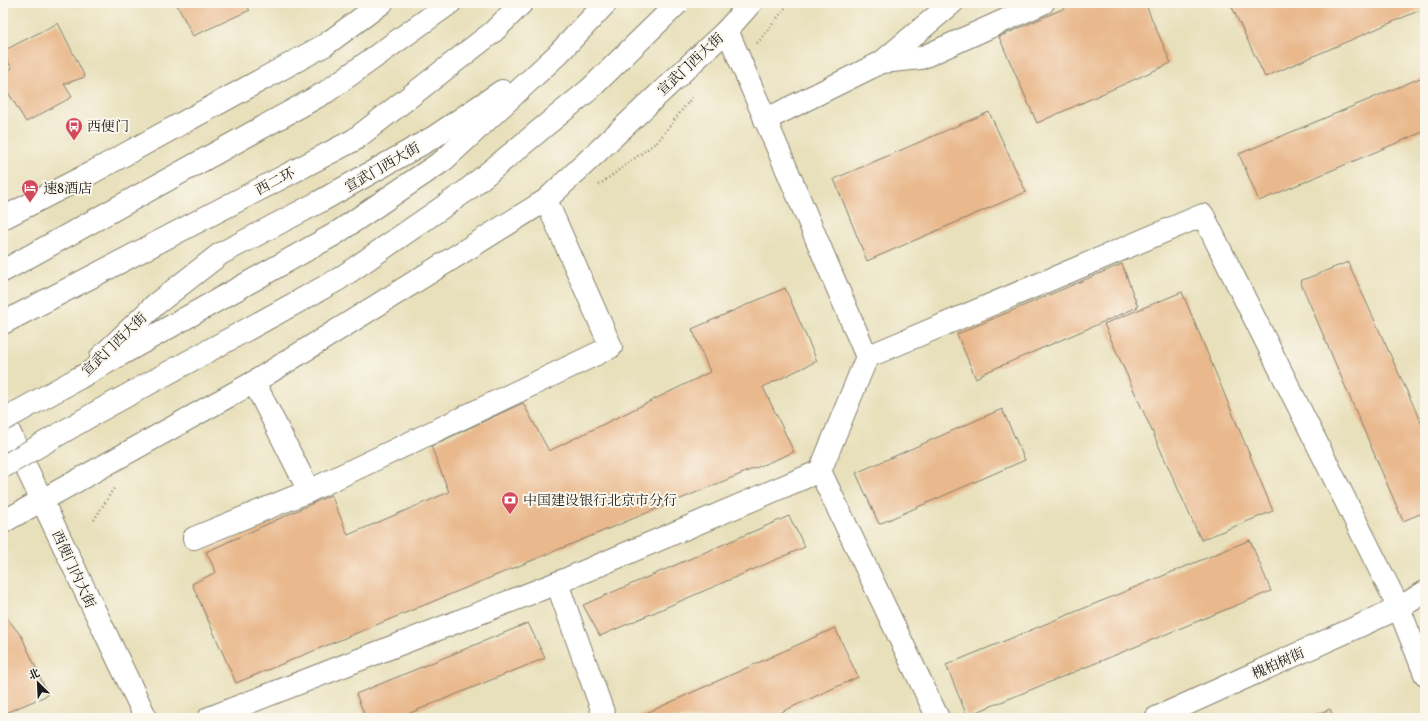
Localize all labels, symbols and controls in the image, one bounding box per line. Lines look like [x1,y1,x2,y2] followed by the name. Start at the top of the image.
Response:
[654,30,728,101] street label: 宣武门西大街
[64,116,84,141] bus stop icon: 西便门
[87,118,129,137] place label: 西便门
[342,139,424,198] street label: 宣武门西大街
[253,164,299,201] street label: 西二环
[20,178,40,203] hotel icon: 速8酒店
[43,180,92,199] place label: 速8酒店
[78,309,152,381] street label: 宣武门西大街
[500,490,520,515] bank icon: 中国建设银行北京市分行
[523,492,677,511] place label: 中国建设银行北京市分行
[46,528,99,612] street label: 西便门内大街
[1249,644,1308,684] street label: 槐柏树街
[18,663,58,703] north arrow
[26,666,43,684] text: 北

